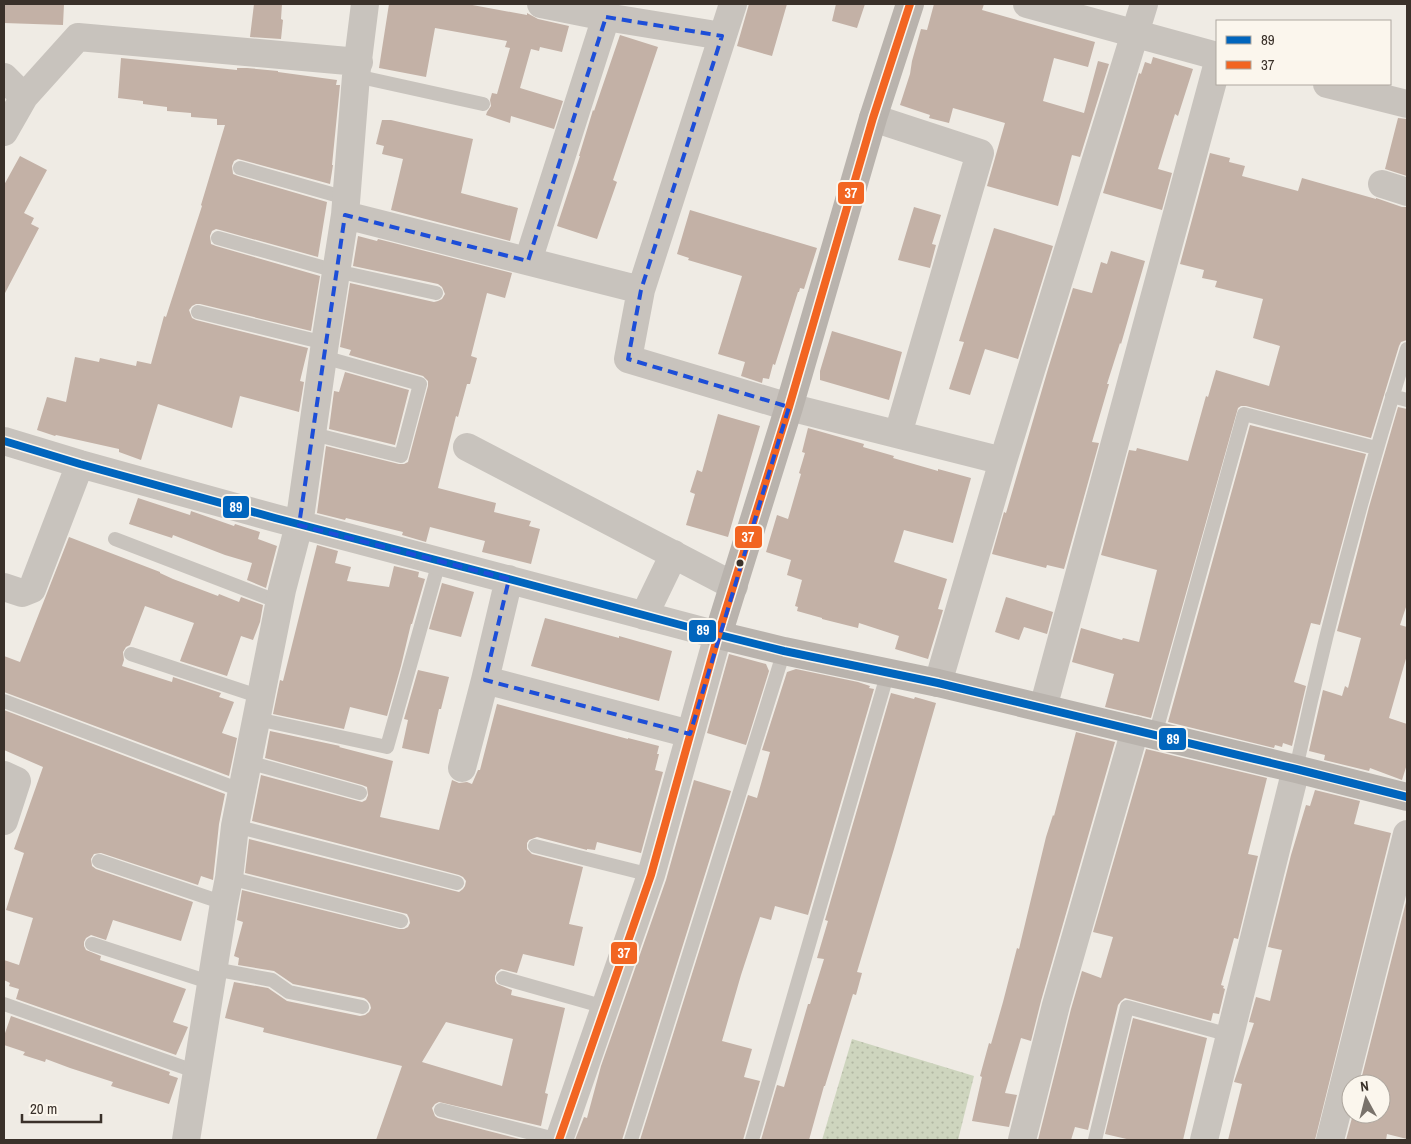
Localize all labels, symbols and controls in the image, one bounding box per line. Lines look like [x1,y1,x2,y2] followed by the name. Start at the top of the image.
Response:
[1216,20,1391,85] legend
[1261,29,1275,50] text: 89
[1261,54,1275,75] text: 37
[837,181,865,205] line badge: 37
[845,184,858,202] text: 37
[222,495,250,519] line badge: 89
[230,498,242,516] text: 89
[734,525,763,549] line badge: 37
[742,528,755,546] text: 37
[735,558,745,568] unlabelled marker
[688,619,717,643] line badge: 89
[697,621,709,639] text: 89
[1158,727,1187,751] line badge: 89
[1167,730,1179,748] text: 89
[610,941,638,965] line badge: 37
[618,944,631,962] text: 37
[1341,1074,1391,1124] north arrow
[1359,1077,1370,1096] text: N
[22,1092,101,1124] scale bar
[30,1098,57,1119] text: 20 m

